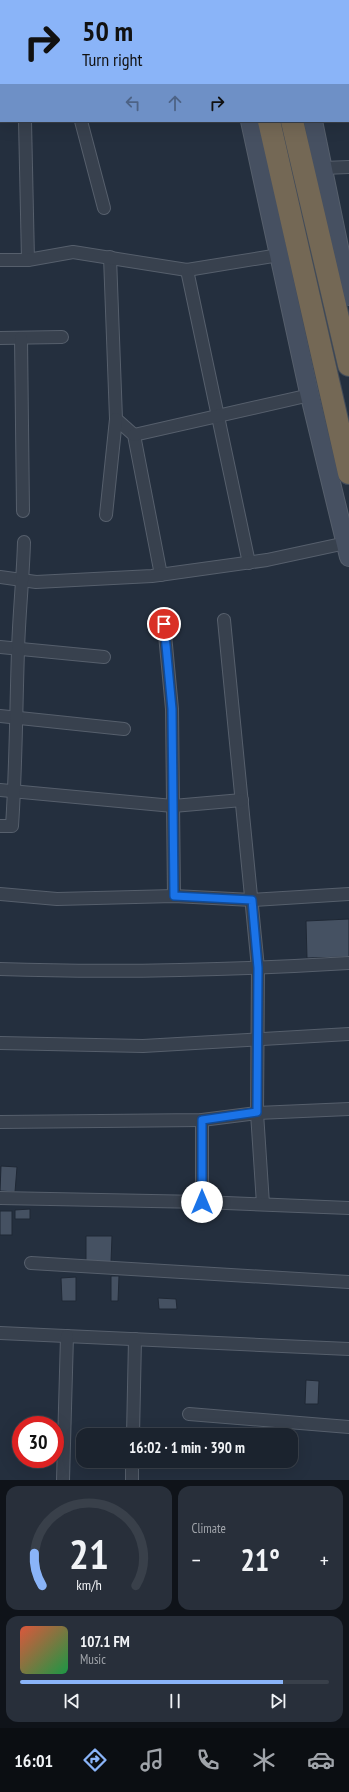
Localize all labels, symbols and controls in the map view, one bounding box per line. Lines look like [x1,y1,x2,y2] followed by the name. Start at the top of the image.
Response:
[82,12,133,49] text: 50 m
[16,16,68,68] icon: right
[82,48,142,71] text: Turn right
[122,92,144,114] icon: left
[164,92,186,114] icon: ahead
[206,92,228,114] icon: right
[147,607,181,641] pin
[153,613,175,635] icon: arrive
[181,1181,223,1223] position arrow
[12,1416,64,1468] speed limit sign: 30
[129,1438,245,1457] text: 16:02 · 1 min · 390 m
[192,1520,226,1537] text: Climate
[69,1527,109,1580] text: 21
[240,1540,280,1579] text: 21°
[192,1546,201,1574] text: −
[320,1546,329,1574] text: +
[76,1575,101,1594] text: km/h
[80,1632,130,1651] text: 107.1 FM
[80,1651,106,1668] text: Music
[61,1690,83,1712] icon: previous
[164,1690,186,1712] icon: pause
[267,1690,289,1712] icon: next
[81,1746,109,1774] icon: directions
[138,1746,166,1774] icon: music
[194,1746,222,1774] icon: phone
[250,1746,278,1774] icon: climate
[307,1746,335,1774] icon: car
[14,1749,53,1772] text: 16:01

